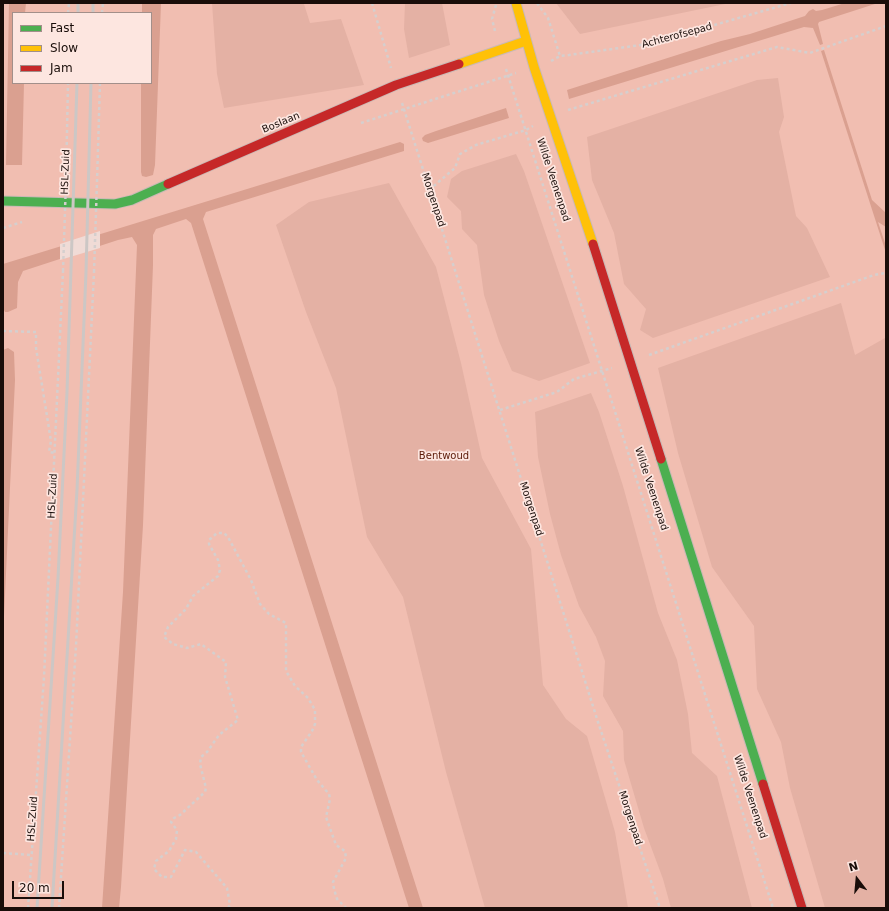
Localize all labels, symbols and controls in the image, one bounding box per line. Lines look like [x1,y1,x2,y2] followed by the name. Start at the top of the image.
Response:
[12,12,152,84] legend
[50,21,74,35] text: Fast
[641,21,713,51] street label: Achterofsepad
[50,41,78,55] text: Slow
[50,61,73,75] text: Jam
[260,110,302,136] street label: Boslaan
[534,137,572,223] street label: Wilde Veenenpad
[59,149,73,195] street label: HSL-Zuid
[419,171,447,229] street label: Morgenpad
[632,446,670,532] street label: Wilde Veenenpad
[419,450,469,462] park label: Bentwoud
[46,473,60,519] street label: HSL-Zuid
[517,480,545,538] street label: Morgenpad
[731,754,769,840] street label: Wilde Veenenpad
[616,789,644,847] street label: Morgenpad
[25,796,41,842] street label: HSL-Zuid
[837,859,877,899] north arrow
[847,859,860,875] text: N
[14,873,66,899] scale bar
[19,881,50,895] text: 20 m

